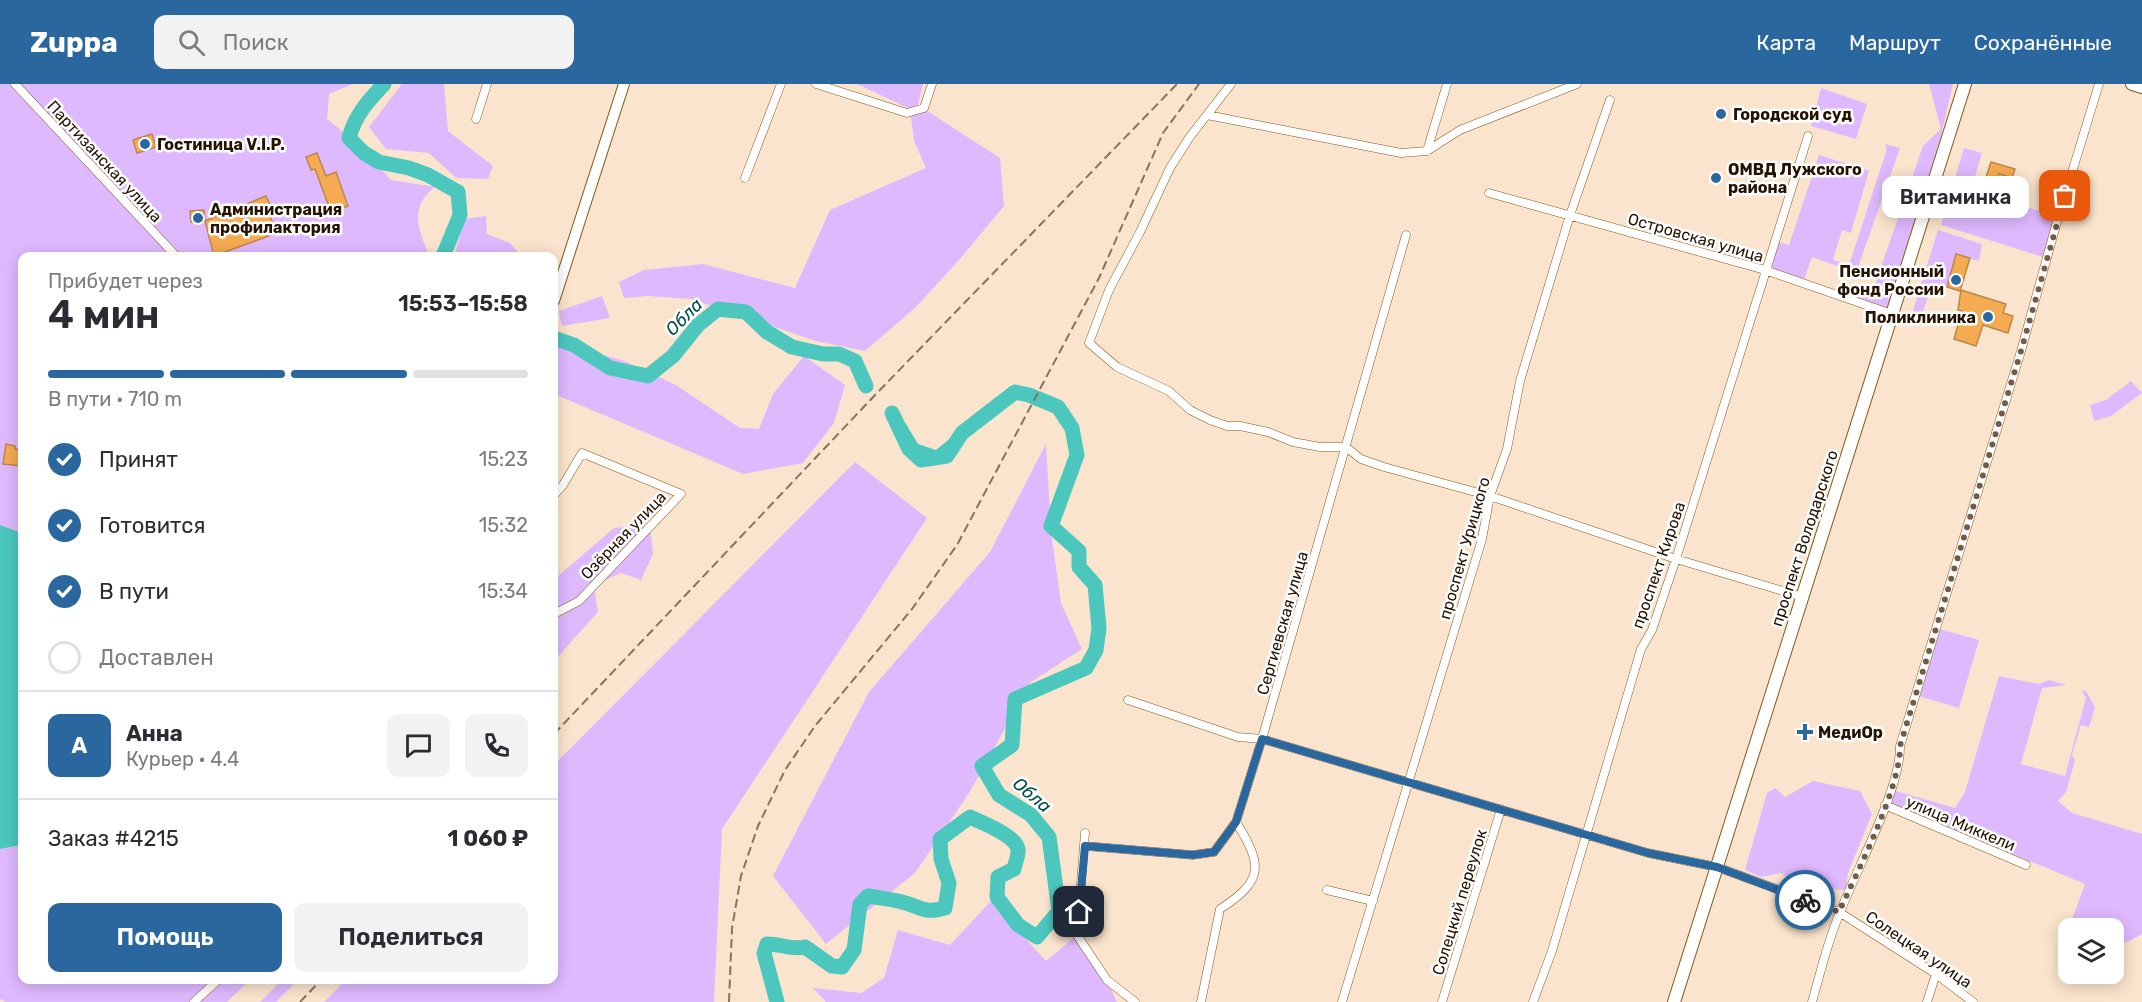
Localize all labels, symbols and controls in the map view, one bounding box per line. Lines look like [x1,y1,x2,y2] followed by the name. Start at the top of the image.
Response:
[154,15,574,69] search box
[30,26,118,59] text: Zuppa
[175,26,208,59] icon: search
[223,29,288,56] text: Поиск
[1756,30,1816,55] text: Карта
[1849,30,1941,55] text: Маршрут
[1974,30,2112,55] text: Сохранённые
[43,97,166,226] street label: Партизанская улица
[1733,105,1853,124] place label: Городской суд
[1714,107,1728,121] marker: Городской суд
[157,135,285,154] place label: Гостиница V.I.P.
[138,137,152,151] marker: Гостиница V.I.P.
[1728,160,1862,197] place label: ОМВД Лужского района
[2039,170,2090,221] pin
[1709,171,1723,185] marker: ОМВД Лужского района
[1882,175,2029,217] callout: Витаминка
[2048,179,2081,212] icon: bag
[1900,185,2011,209] text: Витаминка
[210,200,342,237] place label: Администрация профилактория
[1626,209,1766,266] street label: Островская улица
[191,211,205,225] marker: Администрация профилактория
[1837,262,1944,299] place label: Пенсионный фонд России
[48,269,203,293] text: Прибудет через
[1949,273,1963,287] marker: Пенсионный фонд России
[398,290,528,317] text: 15:53–15:58
[48,292,160,338] text: 4 мин
[661,293,708,340] water label: Обла
[1865,308,1976,327] place label: Поликлиника
[1981,310,1995,324] marker: Поликлиника
[48,387,182,411] text: В пути · 710 m
[48,443,81,476] icon: check
[99,446,178,473] text: Принят
[479,447,528,471] text: 15:23
[1767,448,1842,629] street label: проспект Володарского
[1435,475,1494,622] street label: проспект Урицкого
[577,487,670,583] street label: Озёрная улица
[1628,499,1689,631] street label: проспект Кирова
[48,509,81,542] icon: check
[99,512,205,539] text: Готовится
[479,513,528,537] text: 15:32
[1253,549,1312,697] street label: Сергиевская улица
[48,575,81,608] icon: check
[99,578,169,605] text: В пути
[478,579,528,603] text: 15:34
[99,644,214,671] text: Доставлен
[387,714,450,777] button: chat
[465,714,528,777] button: phone
[126,720,183,747] text: Анна
[1796,723,1814,741] marker: МедиОр
[1818,723,1883,742] place label: МедиОр
[72,732,87,759] text: А
[126,747,239,771] text: Курьер · 4.4
[1008,773,1056,818] water label: Обла
[1903,792,2018,855] street label: улица Миккели
[48,825,179,852] text: Заказ #4215
[448,825,528,852] text: 1 060 ₽
[1428,826,1491,977] street label: Солецкий переулок
[1775,870,1835,930] courier
[1789,884,1822,917] icon: bike
[1053,886,1104,937] pin
[1062,895,1095,928] icon: home
[48,903,282,972] button: Помощь
[294,903,528,972] button: Поделиться
[1862,907,1975,992] street label: Солецкая улица
[2058,918,2124,984] map controls
[2058,918,2124,984] button: layers

